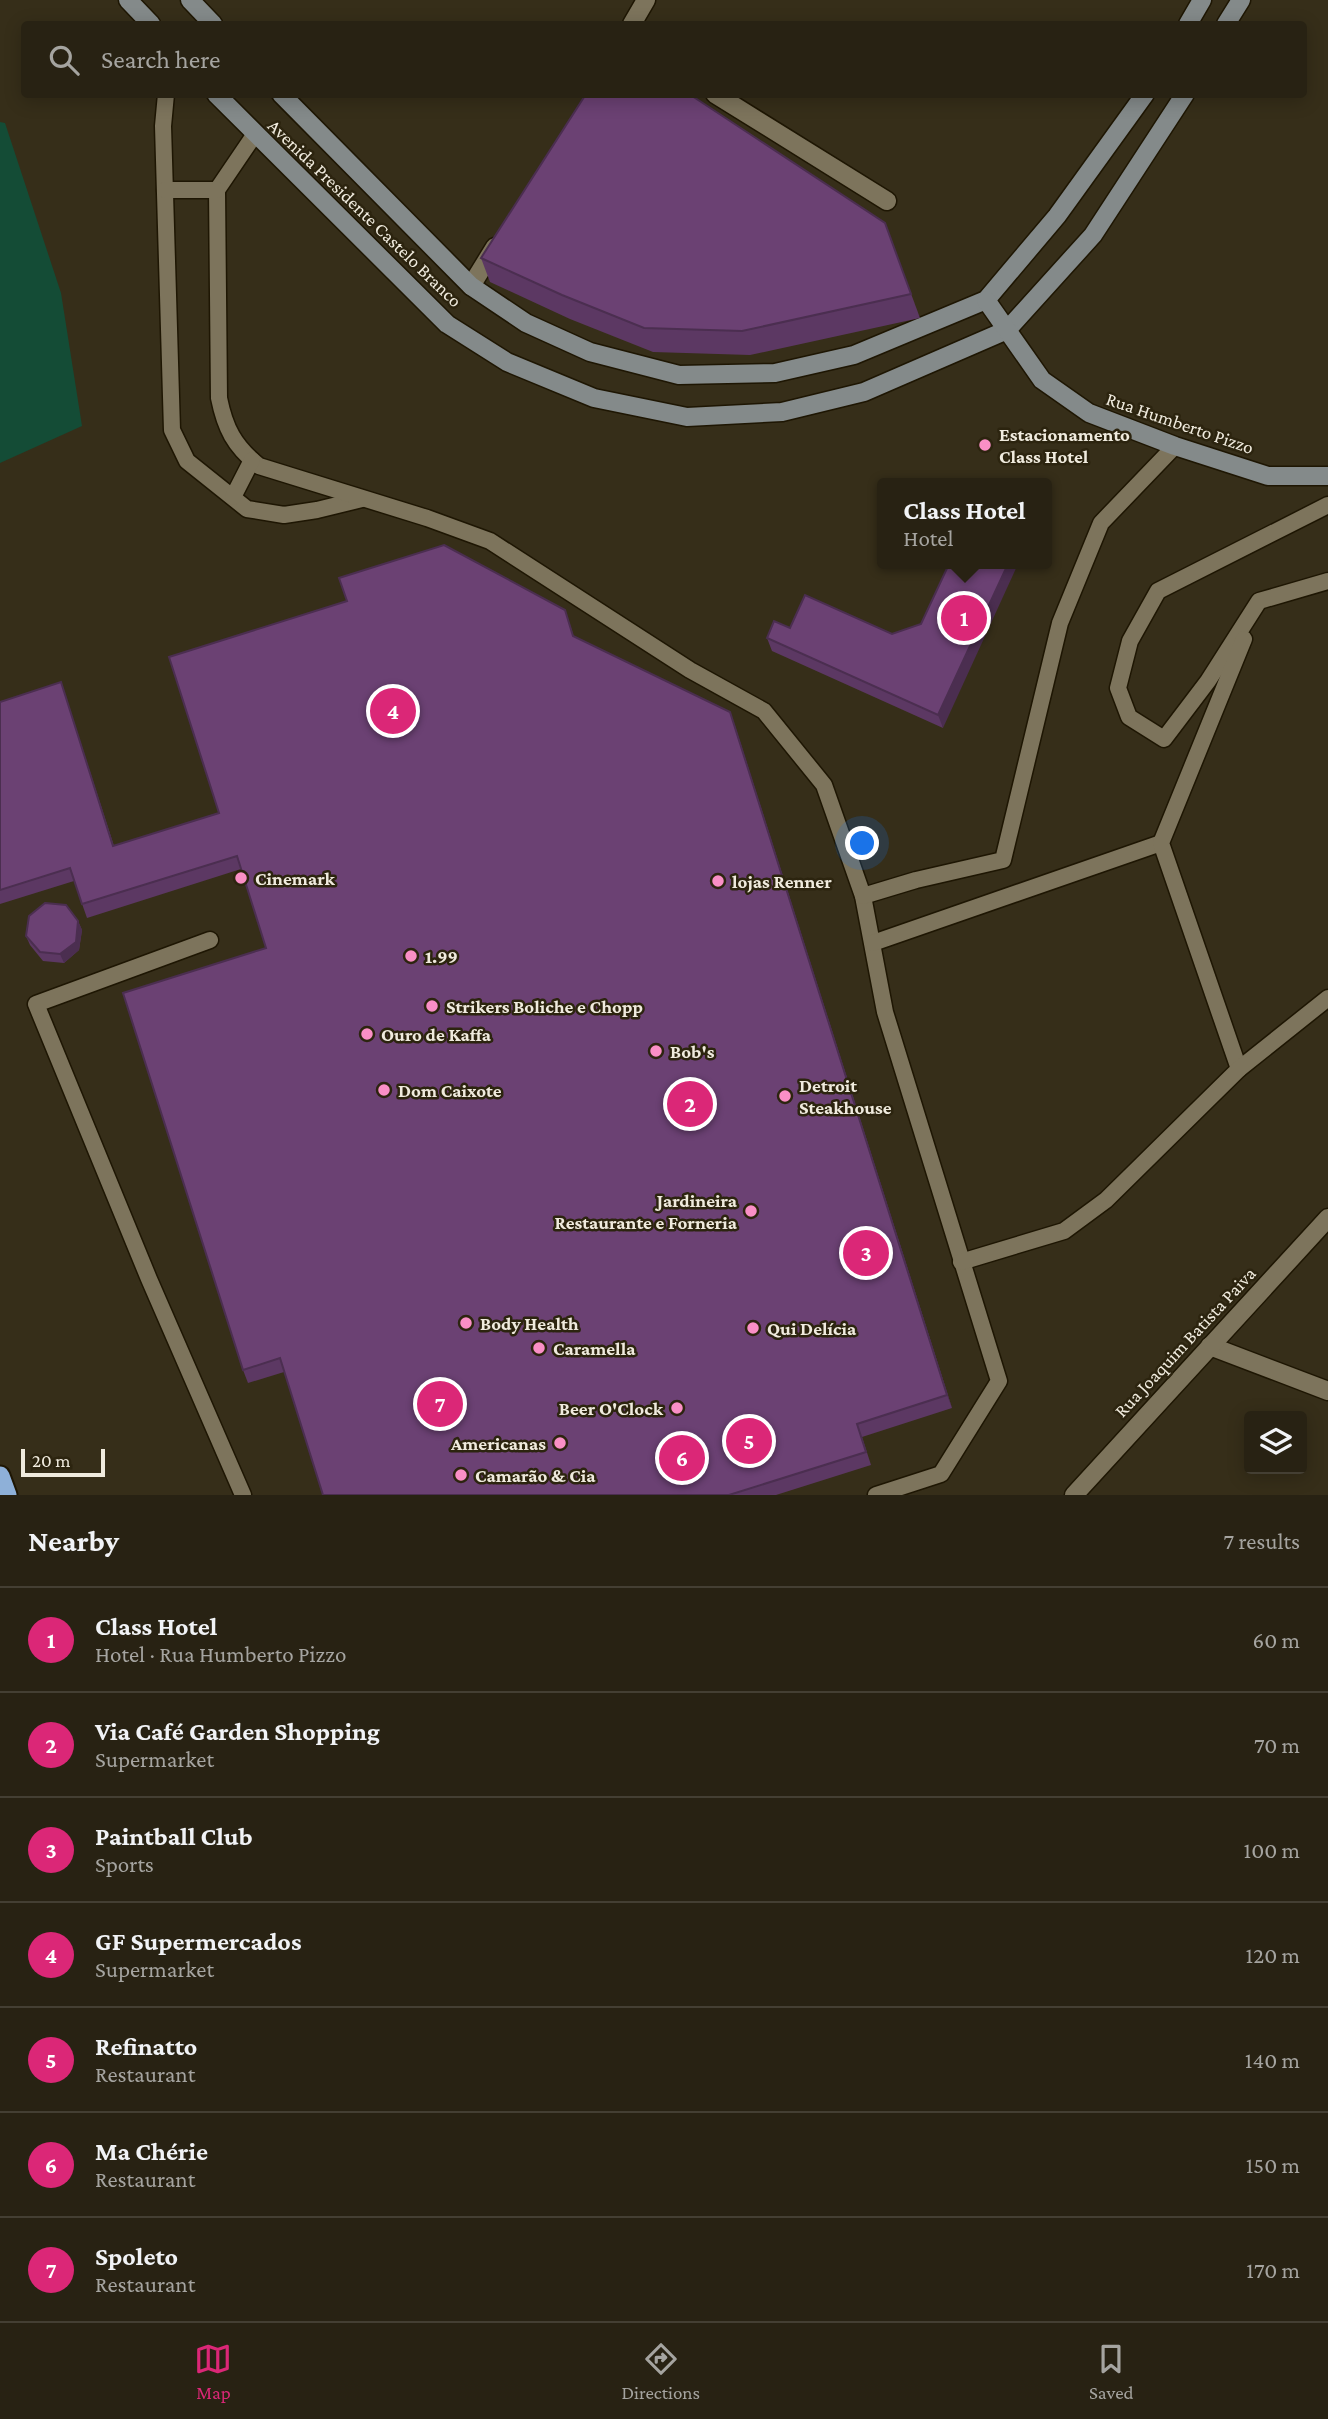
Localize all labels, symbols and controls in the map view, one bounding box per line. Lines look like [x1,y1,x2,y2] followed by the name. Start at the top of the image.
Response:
[21,21,1307,98] search box
[45,41,83,79] icon: search
[101,45,220,74] text: Search here
[264,115,466,311] street label: Avenida Presidente Castelo Branco
[1103,388,1257,458] street label: Rua Humberto Pizzo
[999,424,1130,467] place label: Estacionamento Class Hotel
[977,437,993,453] marker: Estacionamento Class Hotel
[877,478,1052,569] popup
[903,496,1026,525] text: Class Hotel
[903,525,953,551] text: Hotel
[941,592,987,644] pin: 1
[370,685,416,737] pin: 4
[845,826,879,860] your location
[255,868,336,889] place label: Cinemark
[233,870,249,886] marker: Cinemark
[732,871,832,893] place label: lojas Renner
[710,873,726,889] marker: lojas Renner
[425,946,458,967] place label: 1.99
[403,948,419,964] marker: 1.99
[446,996,643,1017] place label: Strikers Boliche e Chopp
[424,998,440,1014] marker: Strikers Boliche e Chopp
[381,1024,492,1045] place label: Ouro de Kaffa
[359,1026,375,1042] marker: Ouro de Kaffa
[670,1041,715,1062] place label: Bob's
[648,1043,664,1059] marker: Bob's
[799,1075,892,1118] place label: Detroit Steakhouse
[667,1078,713,1130] pin: 2
[398,1080,502,1101] place label: Dom Caixote
[376,1082,392,1098] marker: Dom Caixote
[777,1088,793,1104] marker: Detroit Steakhouse
[554,1190,738,1233] place label: Jardineira Restaurante e Forneria
[743,1203,759,1219] marker: Jardineira Restaurante e Forneria
[843,1227,889,1279] pin: 3
[1110,1263,1260,1421] street label: Rua Joaquim Batista Paiva
[480,1313,579,1334] place label: Body Health
[458,1315,474,1331] marker: Body Health
[767,1318,857,1339] place label: Qui Delícia
[745,1320,761,1336] marker: Qui Delícia
[553,1338,636,1359] place label: Caramella
[531,1340,547,1356] marker: Caramella
[417,1378,463,1430] pin: 7
[559,1398,664,1419] place label: Beer O'Clock
[669,1400,685,1416] marker: Beer O'Clock
[1244,1411,1307,1474] map controls
[1244,1411,1307,1474] button: layers
[726,1415,772,1467] pin: 5
[659,1432,705,1484] pin: 6
[450,1433,546,1454] place label: Americanas
[552,1435,568,1451] marker: Americanas
[21,1446,105,1478] scale bar
[32,1450,71,1471] text: 20 m
[475,1465,596,1486] place label: Camarão & Cia
[453,1467,469,1483] marker: Camarão & Cia
[28,1524,119,1557] text: Nearby
[1224,1528,1300,1554] text: 7 results
[95,1612,217,1641] text: Class Hotel
[47,1627,55,1653] text: 1
[1253,1627,1300,1653] text: 60 m
[95,1641,346,1667] text: Hotel · Rua Humberto Pizzo
[95,1717,380,1746] text: Via Café Garden Shopping
[45,1732,57,1758] text: 2
[1254,1732,1300,1758] text: 70 m
[95,1746,214,1772] text: Supermarket
[95,1822,253,1851] text: Paintball Club
[45,1837,57,1863] text: 3
[1244,1837,1300,1863] text: 100 m
[95,1851,154,1877] text: Sports
[95,1927,302,1956] text: GF Supermercados
[45,1942,57,1968] text: 4
[1246,1942,1300,1968] text: 120 m
[95,1956,214,1982] text: Supermarket
[95,2032,197,2061] text: Refinatto
[45,2047,57,2073] text: 5
[1245,2047,1300,2073] text: 140 m
[95,2061,195,2087] text: Restaurant
[95,2137,208,2166] text: Ma Chérie
[45,2152,57,2178] text: 6
[1246,2152,1300,2178] text: 150 m
[95,2166,195,2192] text: Restaurant
[95,2242,178,2271] text: Spoleto
[45,2257,57,2283] text: 7
[1246,2257,1300,2283] text: 170 m
[95,2271,195,2297] text: Restaurant
[194,2340,232,2403] tab: Map
[621,2340,700,2403] tab: Directions
[1089,2340,1134,2403] tab: Saved

